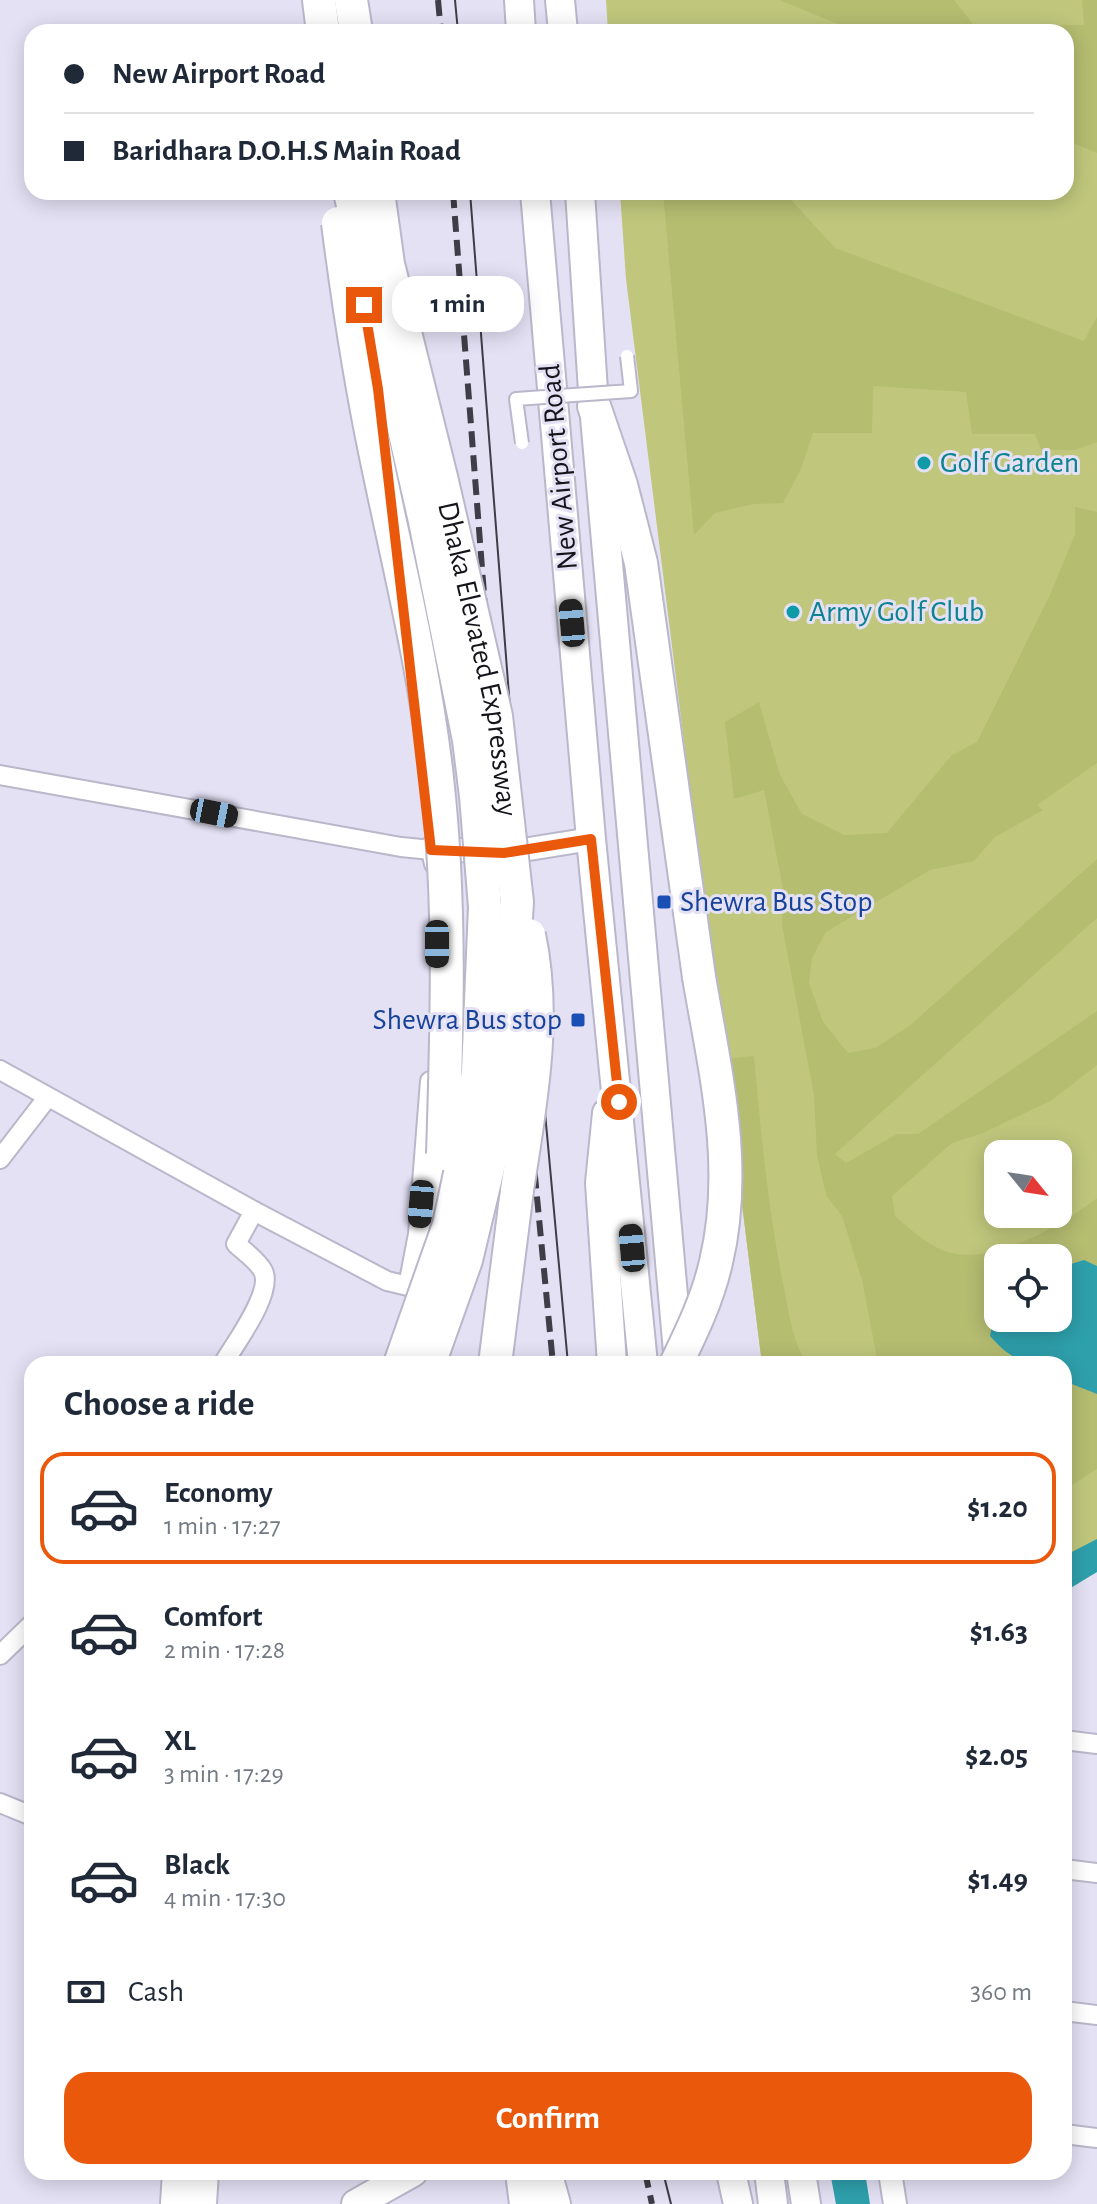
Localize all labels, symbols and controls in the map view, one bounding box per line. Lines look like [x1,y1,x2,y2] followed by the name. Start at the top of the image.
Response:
[112,59,325,89] text: New Airport Road
[112,136,461,166] text: Baridhara D.O.H.S Main Road
[392,277,524,333] callout: 1 min
[346,287,382,323] route end
[431,291,485,317] text: 1 min
[535,363,583,571] street label: New Airport Road
[940,448,1079,478] place label: Golf Garden
[915,454,933,472] marker: Golf Garden
[432,499,522,818] street label: Dhaka Elevated Expressway
[809,597,984,627] place label: Army Golf Club
[558,598,586,648] car
[784,603,802,621] marker: Army Golf Club
[188,797,240,829] car
[680,887,872,917] place label: Shewra Bus Stop
[655,893,673,911] marker: Shewra Bus Stop
[425,920,449,968] car
[373,1005,562,1035] place label: Shewra Bus stop
[569,1011,587,1029] marker: Shewra Bus stop
[601,1084,637,1120] route start
[984,1140,1072,1228] north arrow
[984,1140,1072,1332] map controls
[407,1179,435,1229] car
[618,1223,646,1273] car
[984,1244,1072,1332] button: locate
[64,1386,254,1422] text: Choose a ride
[68,1472,140,1544] icon: car
[164,1478,273,1508] text: Economy
[967,1493,1028,1523] text: $1.20
[164,1513,281,1539] text: 1 min · 17:27
[68,1596,140,1668] icon: car
[164,1602,263,1632] text: Comfort
[969,1617,1028,1647] text: $1.63
[164,1637,285,1663] text: 2 min · 17:28
[68,1720,140,1792] icon: car
[164,1726,196,1756] text: XL
[965,1741,1028,1771] text: $2.05
[164,1761,284,1787] text: 3 min · 17:29
[68,1844,140,1916] icon: car
[164,1850,230,1880] text: Black
[967,1865,1028,1895] text: $1.49
[164,1885,286,1911] text: 4 min · 17:30
[64,1970,108,2014] icon: cash
[128,1977,184,2007] text: Cash
[970,1979,1032,2005] text: 360 m
[64,2072,1032,2164] button: Confirm

